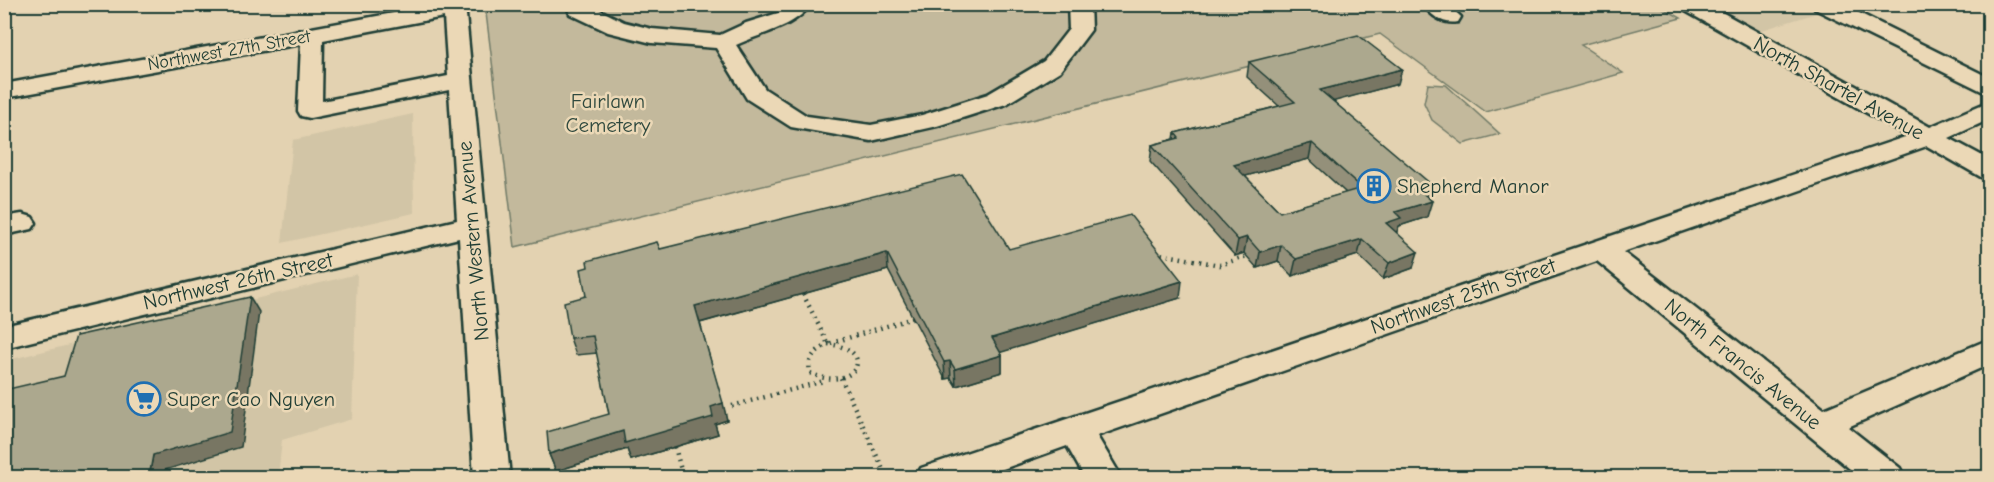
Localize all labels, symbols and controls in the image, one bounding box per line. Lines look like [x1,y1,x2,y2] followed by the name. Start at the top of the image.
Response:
[146,26,313,75] street label: Northwest 27th Street
[1750,31,1928,145] street label: North Shartel Avenue
[566,89,651,137] park label: Fairlawn Cemetery
[452,140,494,342] street label: North Western Avenue
[1356,168,1392,204] building icon: Shepherd Manor
[1397,174,1549,198] place label: Shepherd Manor
[141,247,336,315] street label: Northwest 26th Street
[1367,253,1560,339] street label: Northwest 25th Street
[1660,293,1826,435] street label: North Francis Avenue
[126,381,162,417] supermarket icon: Super Cao Nguyen
[167,387,335,411] place label: Super Cao Nguyen

